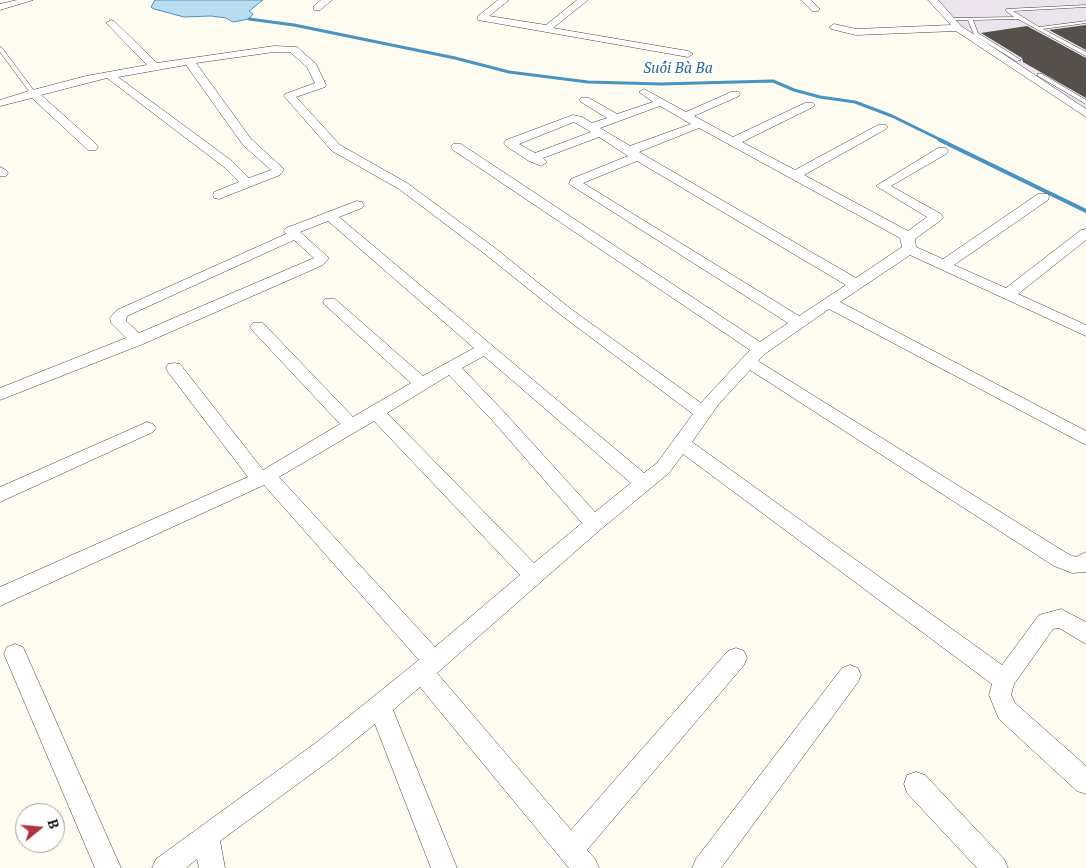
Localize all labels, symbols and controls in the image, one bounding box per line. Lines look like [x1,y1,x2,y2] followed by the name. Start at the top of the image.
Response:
[643,60,713,78] water label: Suối Bà Ba
[15,803,65,853] north arrow
[43,817,64,831] text: B

